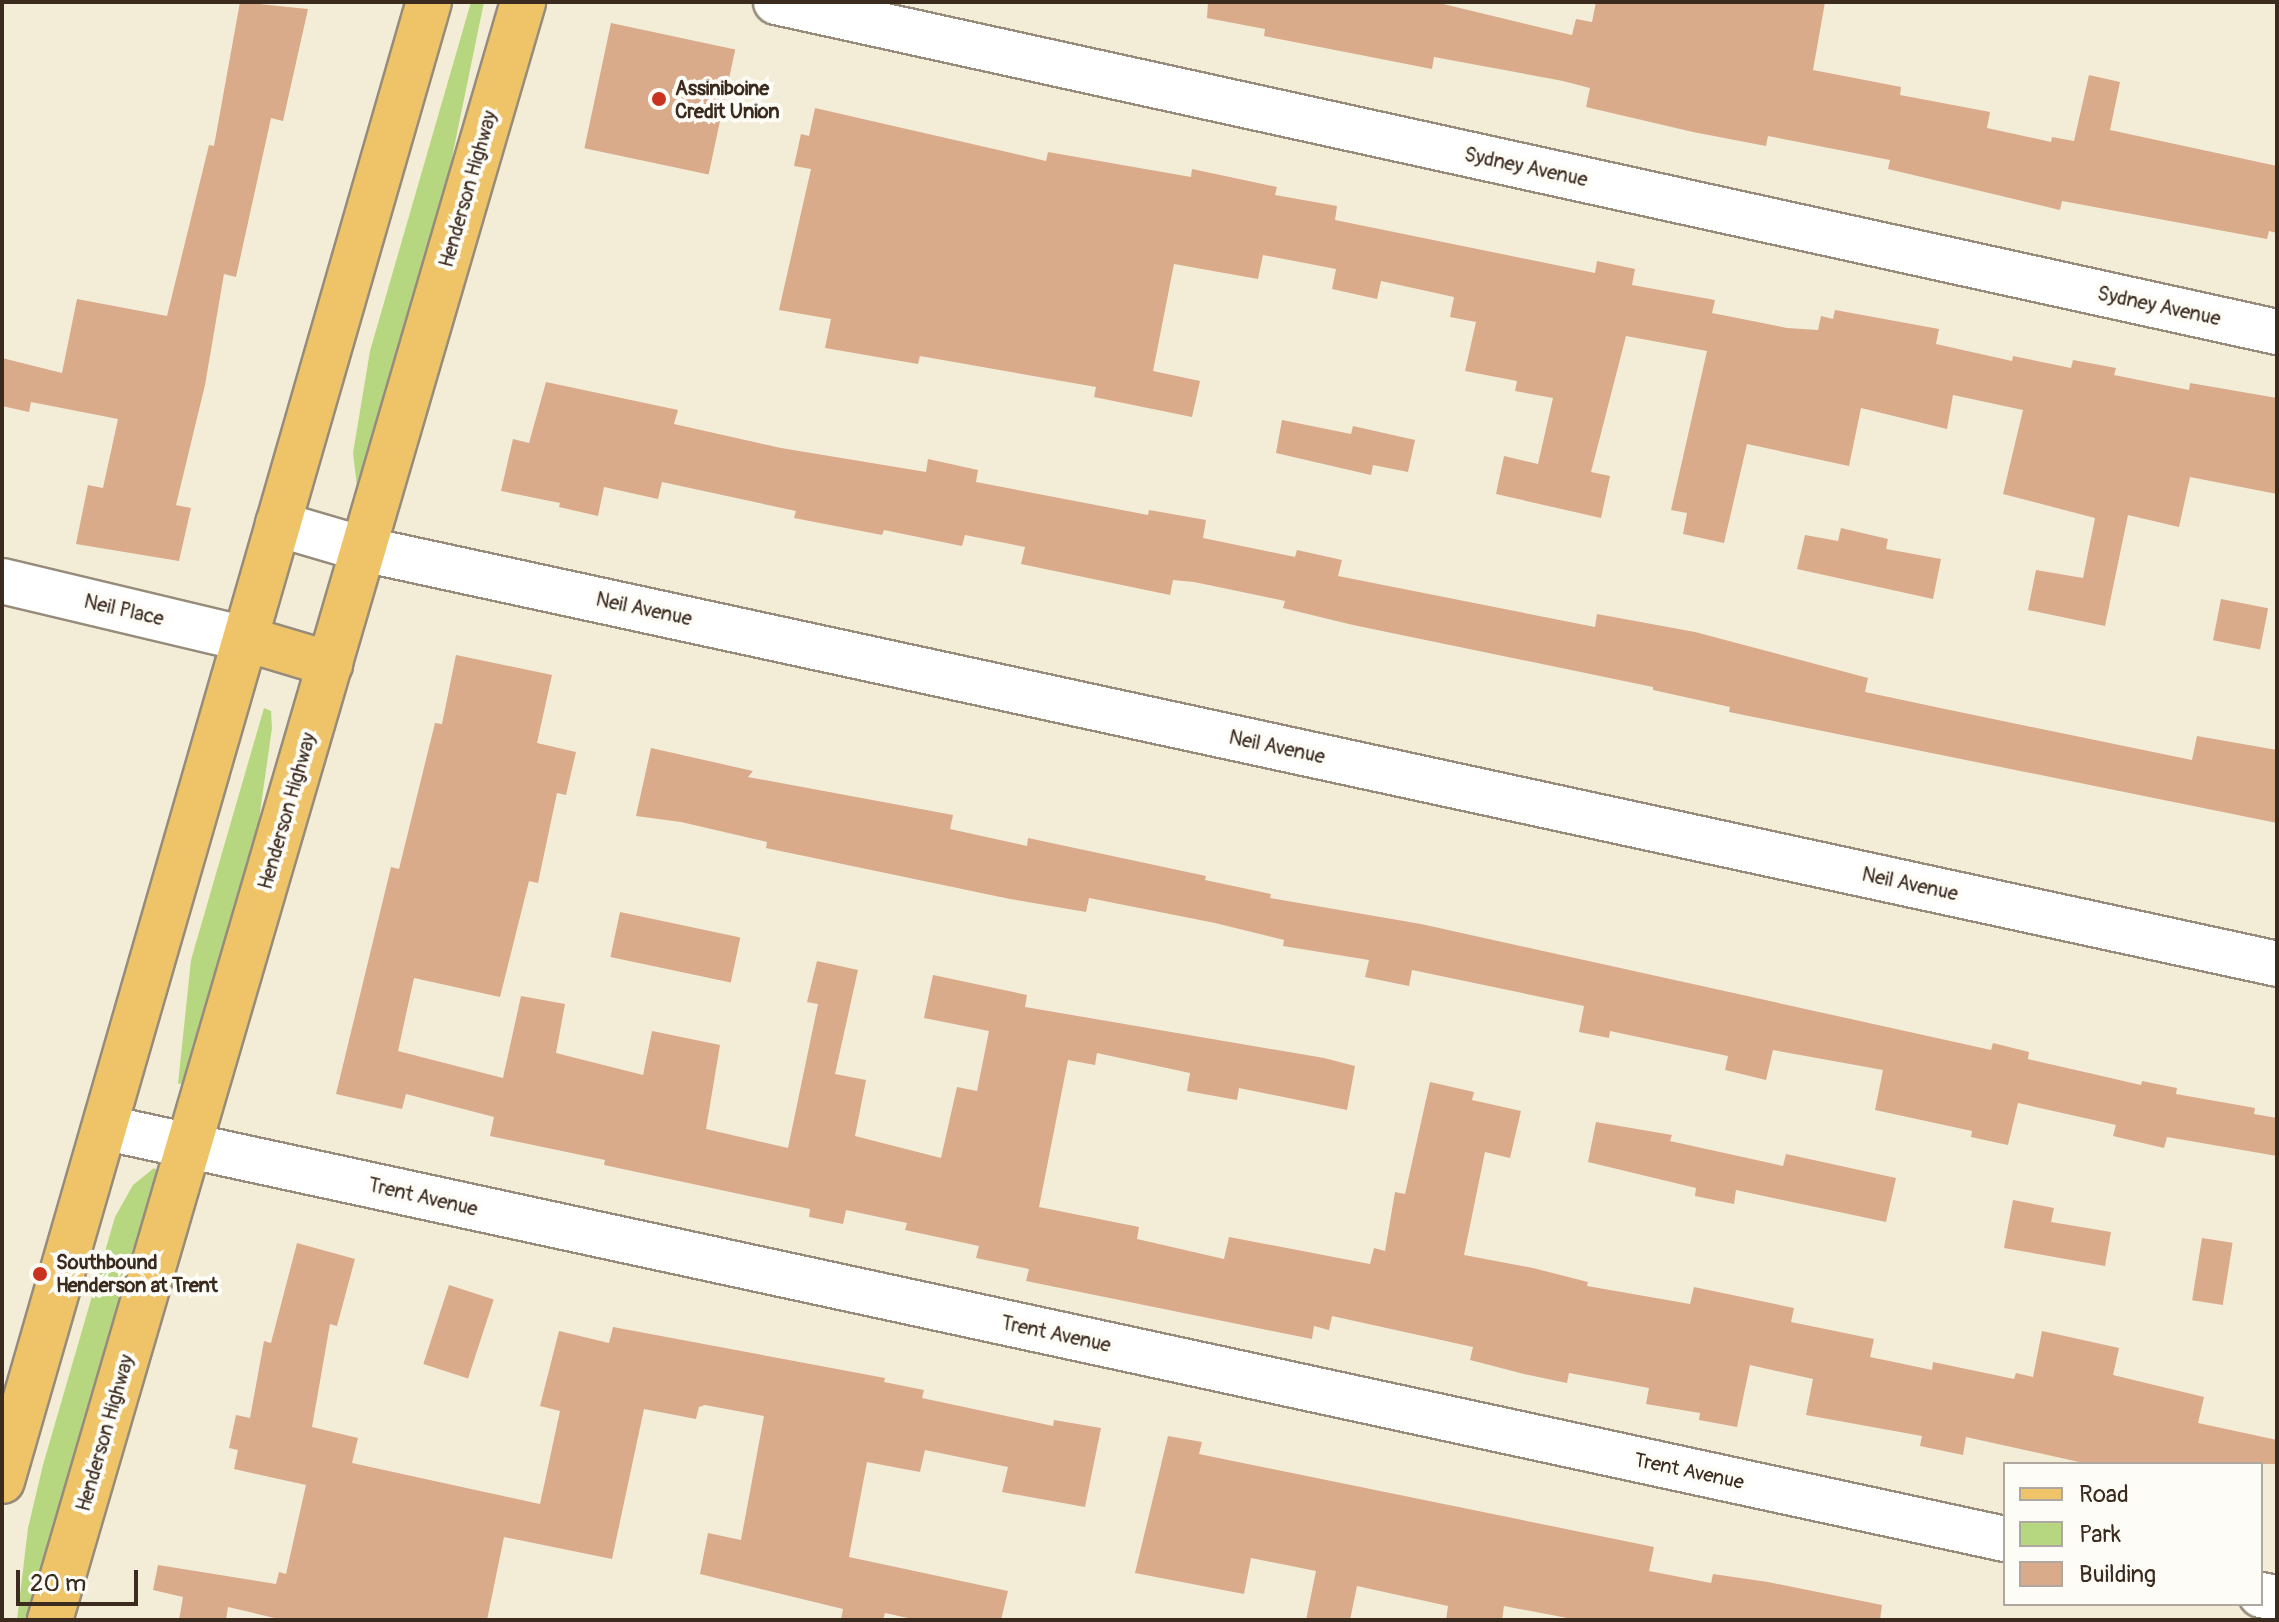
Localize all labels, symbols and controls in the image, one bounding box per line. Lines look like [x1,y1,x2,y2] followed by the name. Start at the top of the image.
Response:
[675,76,780,123] place label: Assiniboine Credit Union
[650,90,668,108] marker: Assiniboine Credit Union
[434,108,502,270] street label: Henderson Highway
[1462,142,1590,192] street label: Sydney Avenue
[2095,281,2223,331] street label: Sydney Avenue
[594,587,694,631] street label: Neil Avenue
[82,589,166,631] street label: Neil Place
[1227,725,1327,769] street label: Neil Avenue
[253,730,321,892] street label: Henderson Highway
[1860,862,1960,906] street label: Neil Avenue
[366,1173,480,1221] street label: Trent Avenue
[56,1250,218,1297] place label: Southbound Henderson at Trent
[31,1265,49,1283] marker: Southbound Henderson at Trent
[999,1311,1113,1357] street label: Trent Avenue
[71,1352,139,1514] street label: Henderson Highway
[1632,1448,1746,1494] street label: Trent Avenue
[2003,1462,2263,1606] legend
[2079,1480,2129,1509] text: Road
[2079,1520,2121,1549] text: Park
[20,1554,142,1604] scale bar
[2079,1560,2156,1589] text: Building
[30,1569,86,1598] text: 20 m

